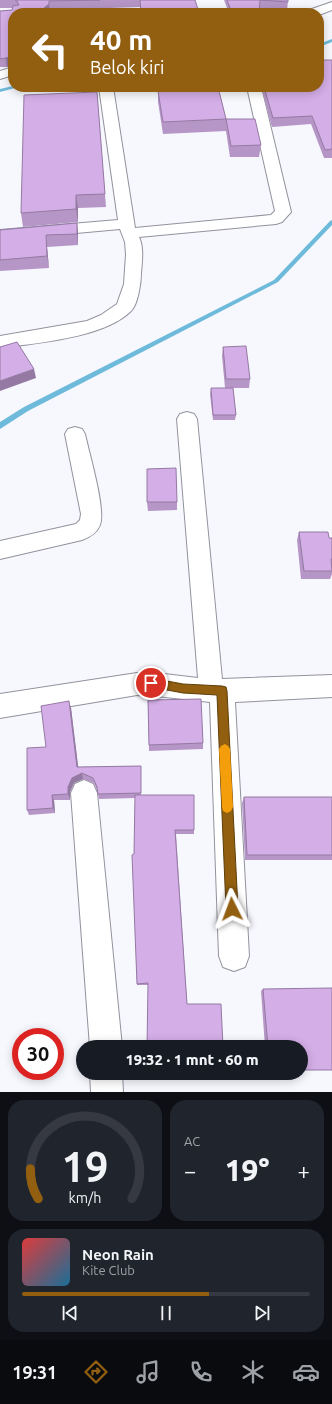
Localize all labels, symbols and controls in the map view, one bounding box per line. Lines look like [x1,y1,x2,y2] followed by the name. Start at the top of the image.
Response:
[24,24,76,76] icon: left
[90,24,152,55] text: 40 m
[90,57,164,77] text: Belok kiri
[134,666,168,700] pin
[140,672,162,694] icon: arrive
[211,888,253,930] position arrow
[12,1028,64,1080] speed limit sign: 30
[125,1051,259,1068] text: 19:32 · 1 mnt · 60 m
[184,1134,200,1148] text: AC
[62,1142,108,1189] text: 19
[225,1153,269,1187] text: 19°
[184,1158,196,1183] text: −
[298,1158,310,1183] text: +
[69,1189,101,1205] text: km/h
[82,1246,154,1263] text: Neon Rain
[82,1263,135,1277] text: Kite Club
[59,1302,81,1324] icon: previous
[155,1302,177,1324] icon: pause
[251,1302,273,1324] icon: next
[82,1358,110,1386] icon: directions
[134,1358,162,1386] icon: music
[187,1358,215,1386] icon: phone
[239,1358,267,1386] icon: climate
[292,1358,320,1386] icon: car
[12,1362,57,1382] text: 19:31

